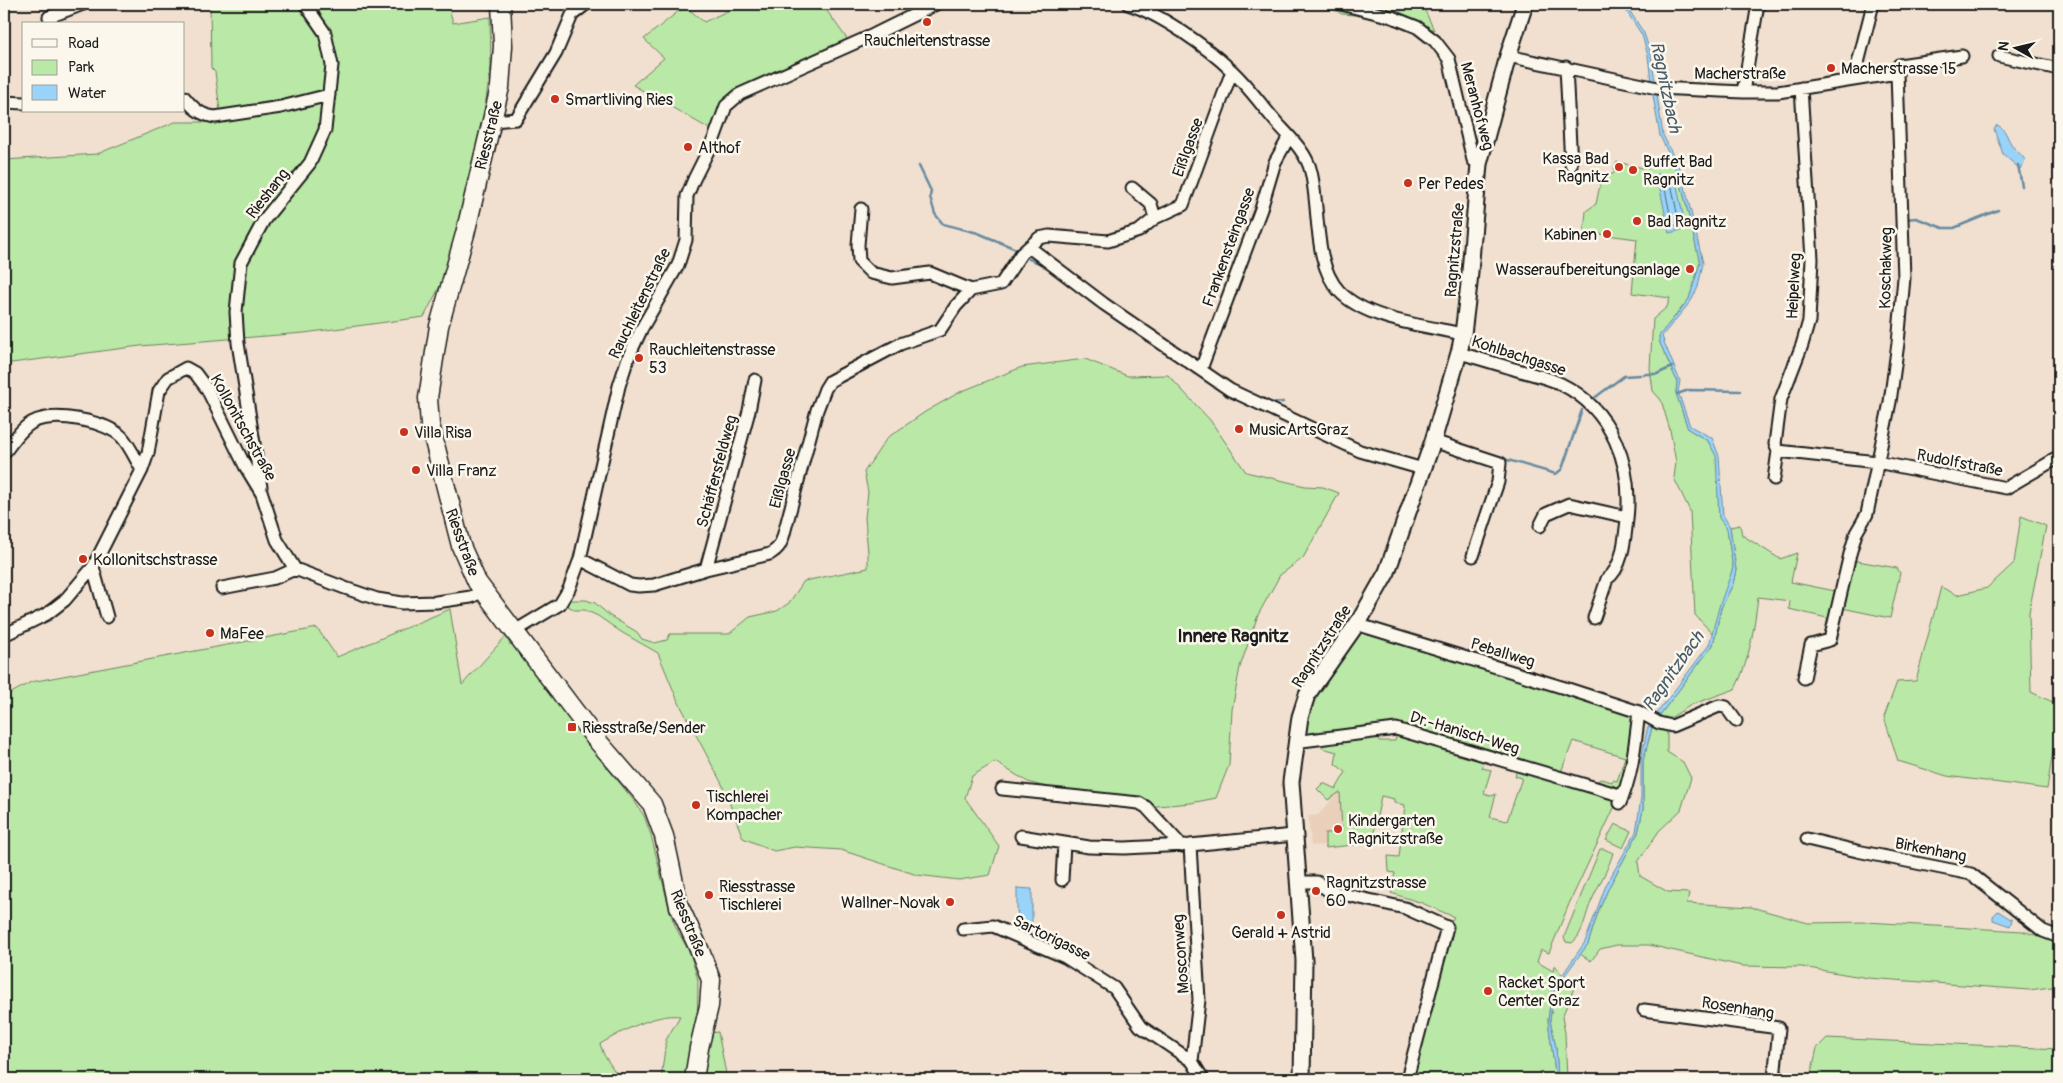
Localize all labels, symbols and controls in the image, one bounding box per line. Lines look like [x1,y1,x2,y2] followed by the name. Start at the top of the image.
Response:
[921,16,933,28] marker: Rauchleitenstrasse
[22,22,185,112] legend
[1990,22,2040,72] north arrow
[864,31,990,51] place label: Rauchleitenstrasse
[68,34,99,53] text: Road
[1645,39,1687,136] water label: Ragnitzbach
[1995,40,2013,52] text: N
[68,58,95,77] text: Park
[1841,59,1957,79] place label: Macherstrasse 15
[1456,60,1498,153] street label: Meranhofweg
[1825,62,1837,74] marker: Macherstrasse 15
[1694,64,1786,84] street label: Macherstraße
[68,84,107,103] text: Water
[565,90,673,110] place label: Smartliving Ries
[549,93,561,105] marker: Smartliving Ries
[471,99,507,172] street label: Riesstraße
[1168,115,1208,180] street label: Eißlgasse
[698,138,742,158] place label: Althof
[682,141,694,153] marker: Althof
[1542,149,1609,187] place label: Kassa Bad Ragnitz
[1643,152,1713,190] place label: Buffet Bad Ragnitz
[1613,161,1625,173] marker: Kassa Bad Ragnitz
[242,164,294,223] street label: Rieshang
[1627,164,1639,176] marker: Buffet Bad Ragnitz
[1418,174,1484,194] place label: Per Pedes
[1402,177,1414,189] marker: Per Pedes
[1198,185,1260,310] street label: Frankensteingasse
[1441,202,1469,298] street label: Ragnitzstraße
[1647,212,1726,232] place label: Bad Ragnitz
[1631,215,1643,227] marker: Bad Ragnitz
[1544,225,1597,245] place label: Kabinen
[1875,227,1897,309] street label: Koschakweg
[1601,228,1613,240] marker: Kabinen
[604,245,675,362] street label: Rauchleitenstraße
[1782,252,1806,320] street label: Heipelweg
[1496,260,1680,280] place label: Wasseraufbereitungsanlage
[1684,263,1696,275] marker: Wasseraufbereitungsanlage
[1469,331,1569,381] street label: Kohlbachgasse
[649,340,775,378] place label: Rauchleitenstrasse 53
[633,352,645,364] marker: Rauchleitenstrasse 53
[206,371,281,484] street label: Kollonitschstraße
[692,413,742,530] street label: Schäffersfeldweg
[1249,420,1349,440] place label: MusicArtsGraz
[414,423,472,443] place label: Villa Risa
[1233,423,1245,435] marker: MusicArtsGraz
[398,426,410,438] marker: Villa Risa
[1915,445,2005,481] street label: Rudolfstraße
[765,446,801,510] street label: Eißlgasse
[426,461,497,481] place label: Villa Franz
[410,464,422,476] marker: Villa Franz
[441,506,484,579] street label: Riesstraße
[93,550,217,570] place label: Kollonitschstrasse
[77,553,89,565] marker: Kollonitschstrasse
[1288,601,1356,692] street label: Ragnitzstraße
[220,624,264,644] place label: MaFee
[1177,625,1289,648] district label: Innere Ragnitz
[1637,625,1710,716] water label: Ragnitzbach
[204,627,216,639] marker: MaFee
[1468,634,1537,672] street label: Peballweg
[1408,707,1522,759] street label: Dr.-Hanisch-Weg
[582,718,706,738] place label: Riesstraße/Sender
[566,721,578,733] marker: Riesstraße/Sender
[706,787,782,825] place label: Tischlerei Kompacher
[690,799,702,811] marker: Tischlerei Kompacher
[1348,811,1443,849] place label: Kindergarten Ragnitzstraße
[1332,823,1344,835] marker: Kindergarten Ragnitzstraße
[1893,833,1968,867] street label: Birkenhang
[1326,873,1426,911] place label: Ragnitzstrasse 60
[719,877,795,915] place label: Riesstrasse Tischlerei
[1310,885,1322,897] marker: Ragnitzstrasse 60
[666,887,711,960] street label: Riesstraße
[703,889,715,901] marker: Riesstrasse Tischlerei
[841,893,940,913] place label: Wallner-Novak
[944,896,956,908] marker: Wallner-Novak
[1275,909,1287,921] marker: Gerald + Astrid
[1010,911,1094,965] street label: Sartorigasse
[1168,914,1194,994] street label: Mosconweg
[1231,923,1331,943] place label: Gerald + Astrid
[1498,973,1585,1011] place label: Racket Sport Center Graz
[1482,985,1494,997] marker: Racket Sport Center Graz
[1700,992,1776,1024] street label: Rosenhang

